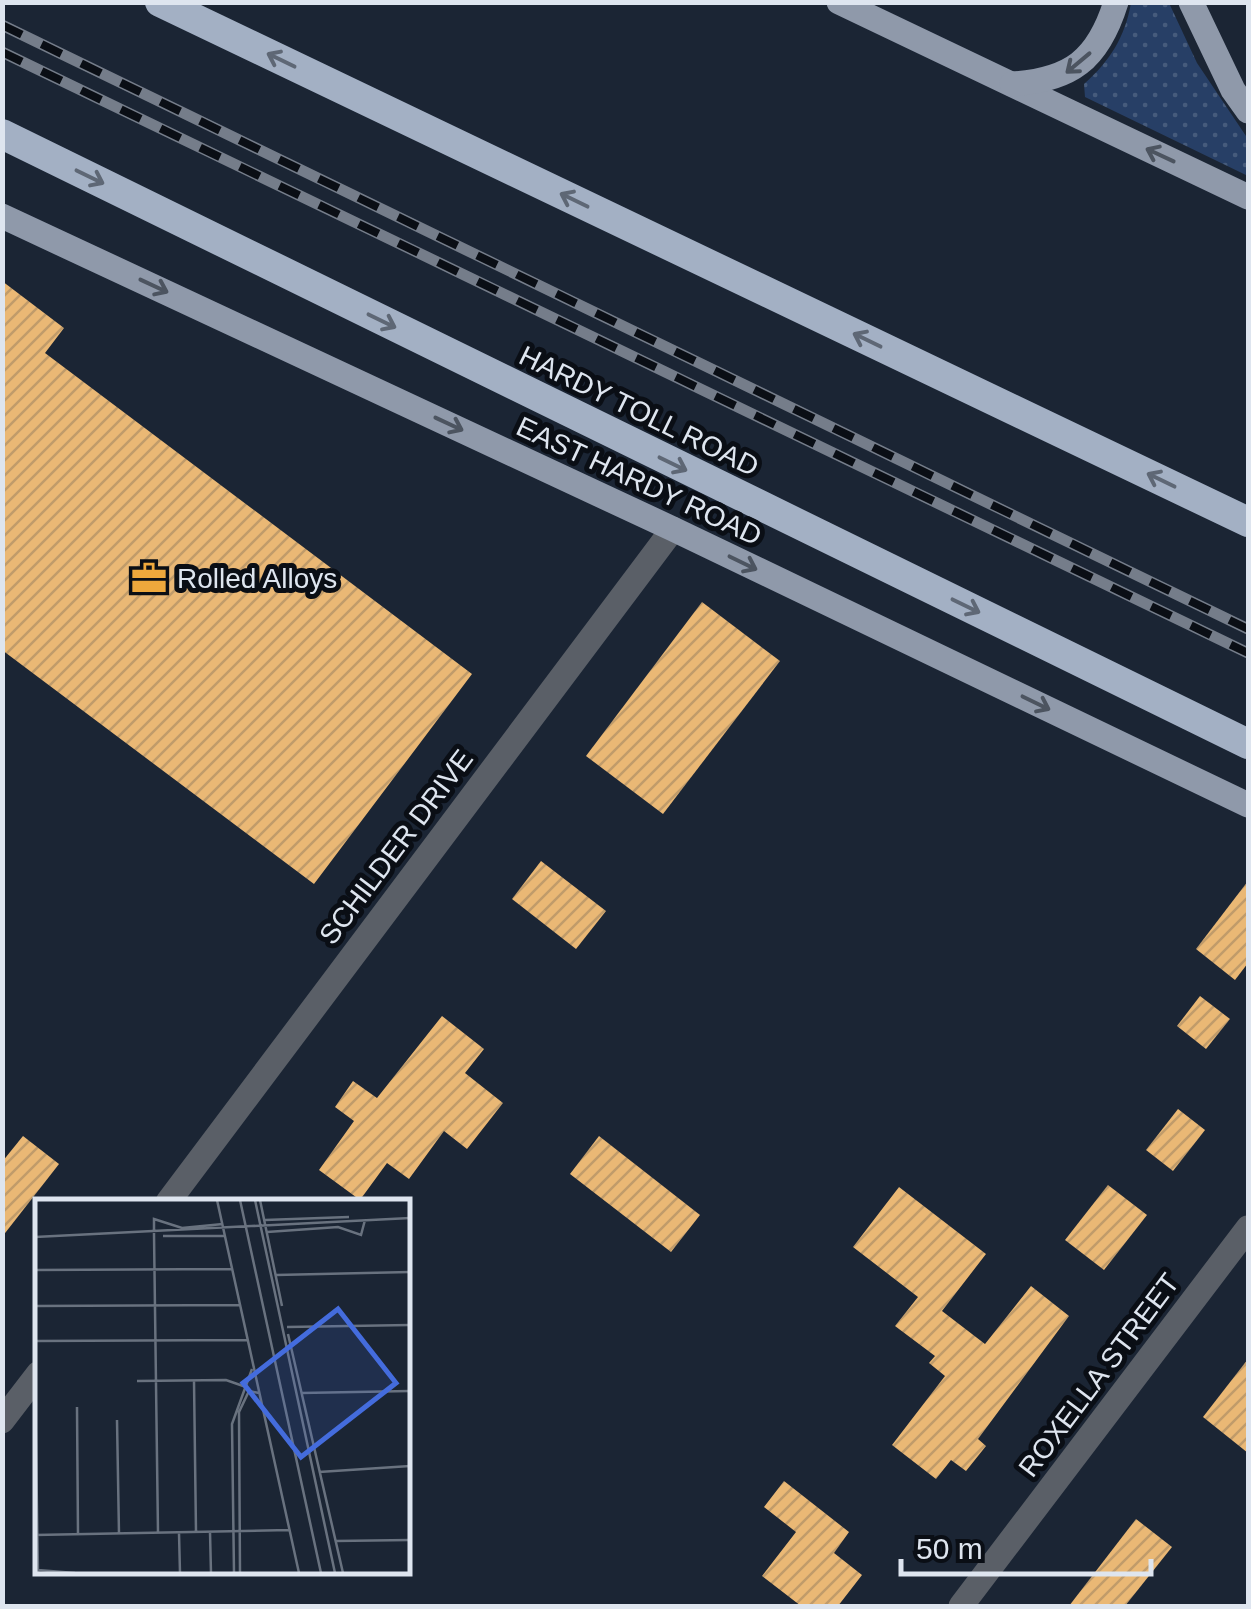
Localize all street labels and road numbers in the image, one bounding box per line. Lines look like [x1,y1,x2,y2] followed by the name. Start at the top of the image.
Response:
[514,340,764,482] street label: HARDY TOLL ROAD
[512,411,766,551] street label: EAST HARDY ROAD
[313,744,479,950] street label: SCHILDER DRIVE
[1013,1267,1185,1483] street label: ROXELLA STREET

